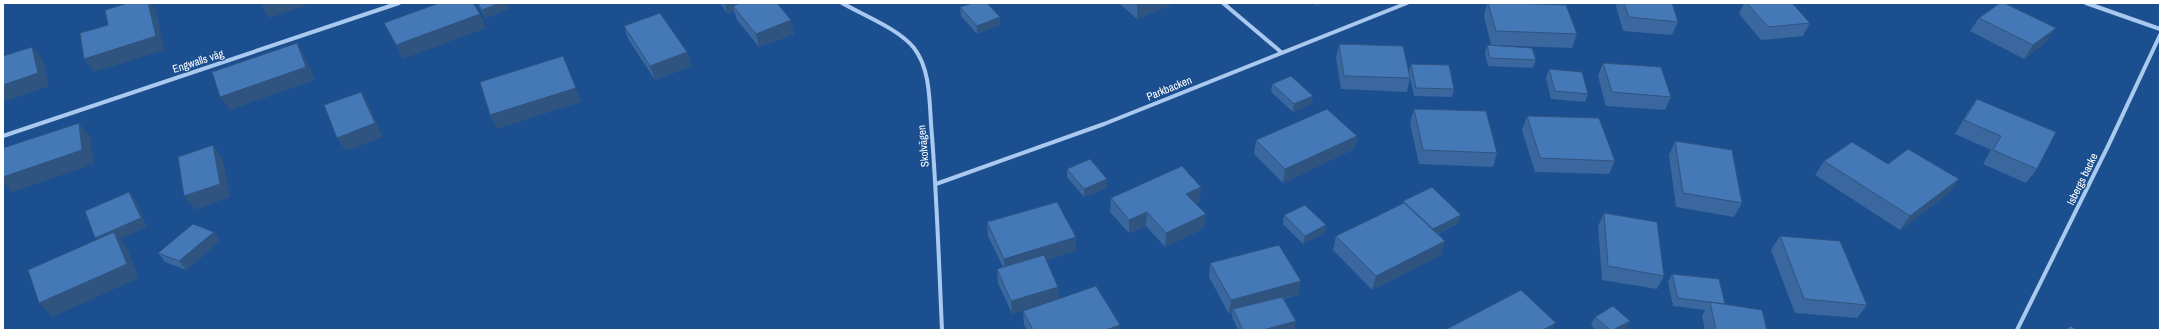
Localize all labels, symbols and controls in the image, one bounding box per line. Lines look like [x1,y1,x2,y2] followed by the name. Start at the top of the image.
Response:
[171,46,225,76] street label: Engwalls väg
[1144,73,1194,103] street label: Parkbacken
[914,124,932,168] street label: Skolvägen
[2063,151,2101,207] street label: Isbergs backe

